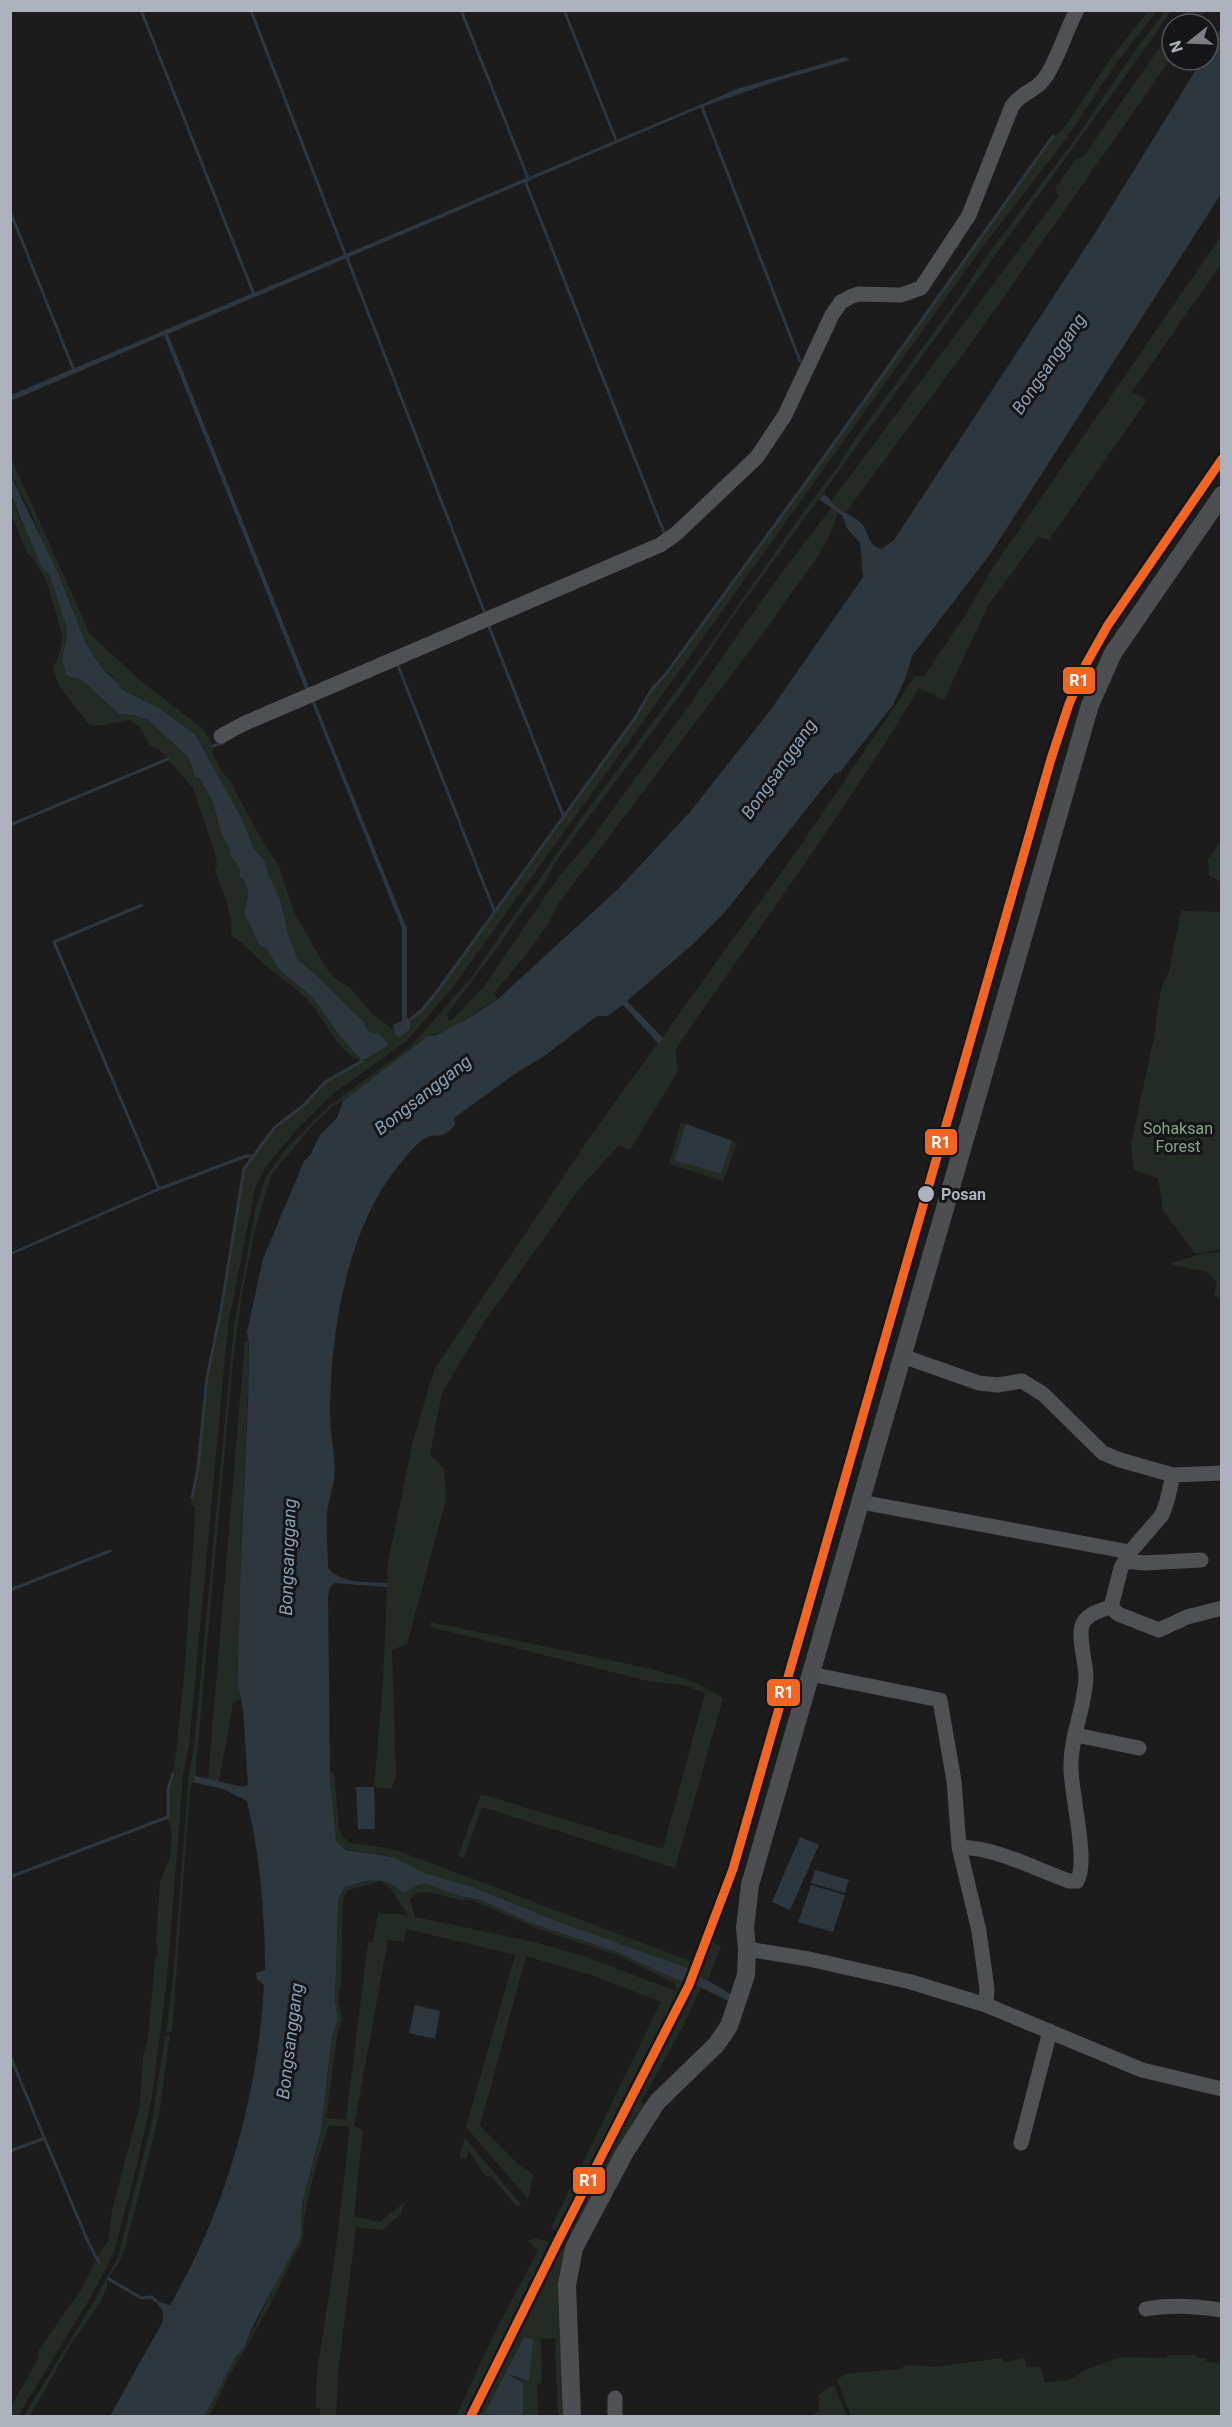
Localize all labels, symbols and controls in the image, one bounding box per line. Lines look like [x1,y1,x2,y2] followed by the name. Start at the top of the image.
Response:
[1160,12,1220,72] north arrow
[1165,38,1187,55] text: N
[1007,309,1090,418] water label: Bongsanggang
[1062,666,1096,695] line badge: R1
[1069,671,1089,690] text: R1
[736,715,821,823] water label: Bongsanggang
[370,1050,475,1139] water label: Bongsanggang
[1143,1119,1213,1156] park label: Sohaksan Forest
[924,1128,958,1156] line badge: R1
[931,1133,951,1152] text: R1
[916,1184,936,1204] marker: Posan
[941,1185,986,1204] place label: Posan
[275,1498,300,1616] water label: Bongsanggang
[766,1678,801,1707] line badge: R1
[774,1683,794,1702] text: R1
[272,1981,307,2100] water label: Bongsanggang
[572,2166,606,2195] line badge: R1
[579,2171,599,2190] text: R1

